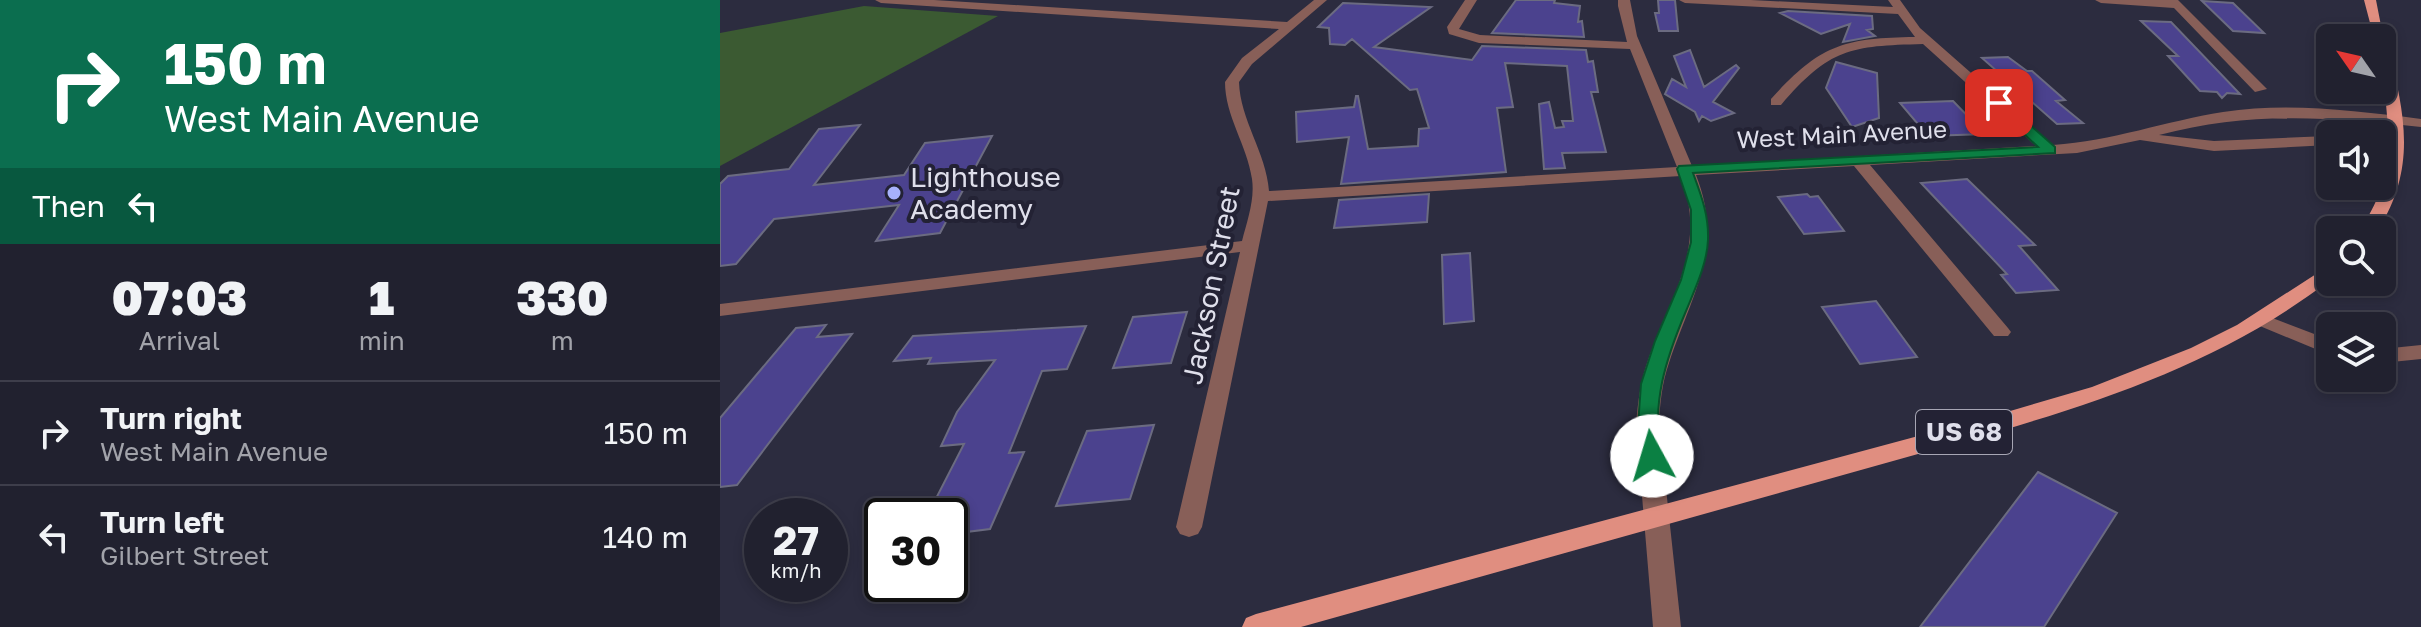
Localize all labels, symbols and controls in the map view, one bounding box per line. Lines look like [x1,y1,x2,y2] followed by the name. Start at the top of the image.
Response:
[2316,24,2396,104] north arrow
[2316,24,2396,392] map controls
[164,29,326,96] text: 150 m
[32,32,136,136] icon: right
[1965,69,2033,137] pin
[1977,81,2021,125] icon: arrive
[164,97,480,140] text: West Main Avenue
[1736,114,1948,153] street label: West Main Avenue
[2316,120,2396,200] button: sound
[910,160,1061,225] place label: Lighthouse Academy
[1175,183,1246,387] street label: Jackson Street
[121,184,165,228] icon: left
[885,184,903,202] marker: Lighthouse Academy
[32,188,105,224] text: Then
[2316,216,2396,296] button: search
[112,268,247,326] text: 07:03
[369,268,394,326] text: 1
[516,268,608,326] text: 330
[2316,312,2396,392] button: layers
[139,325,220,356] text: Arrival
[359,325,405,356] text: min
[551,325,574,356] text: m
[100,400,242,436] text: Turn right
[1916,410,2012,454] road number: US 68
[32,411,76,455] icon: right
[1610,414,1694,498] position arrow
[603,415,688,451] text: 150 m
[100,436,328,467] text: West Main Avenue
[864,498,968,602] speed limit sign: 30
[100,504,225,540] text: Turn left
[32,515,76,559] icon: left
[773,516,819,564] text: 27
[603,519,688,555] text: 140 m
[100,540,269,571] text: Gilbert Street
[771,558,821,582] text: km/h

